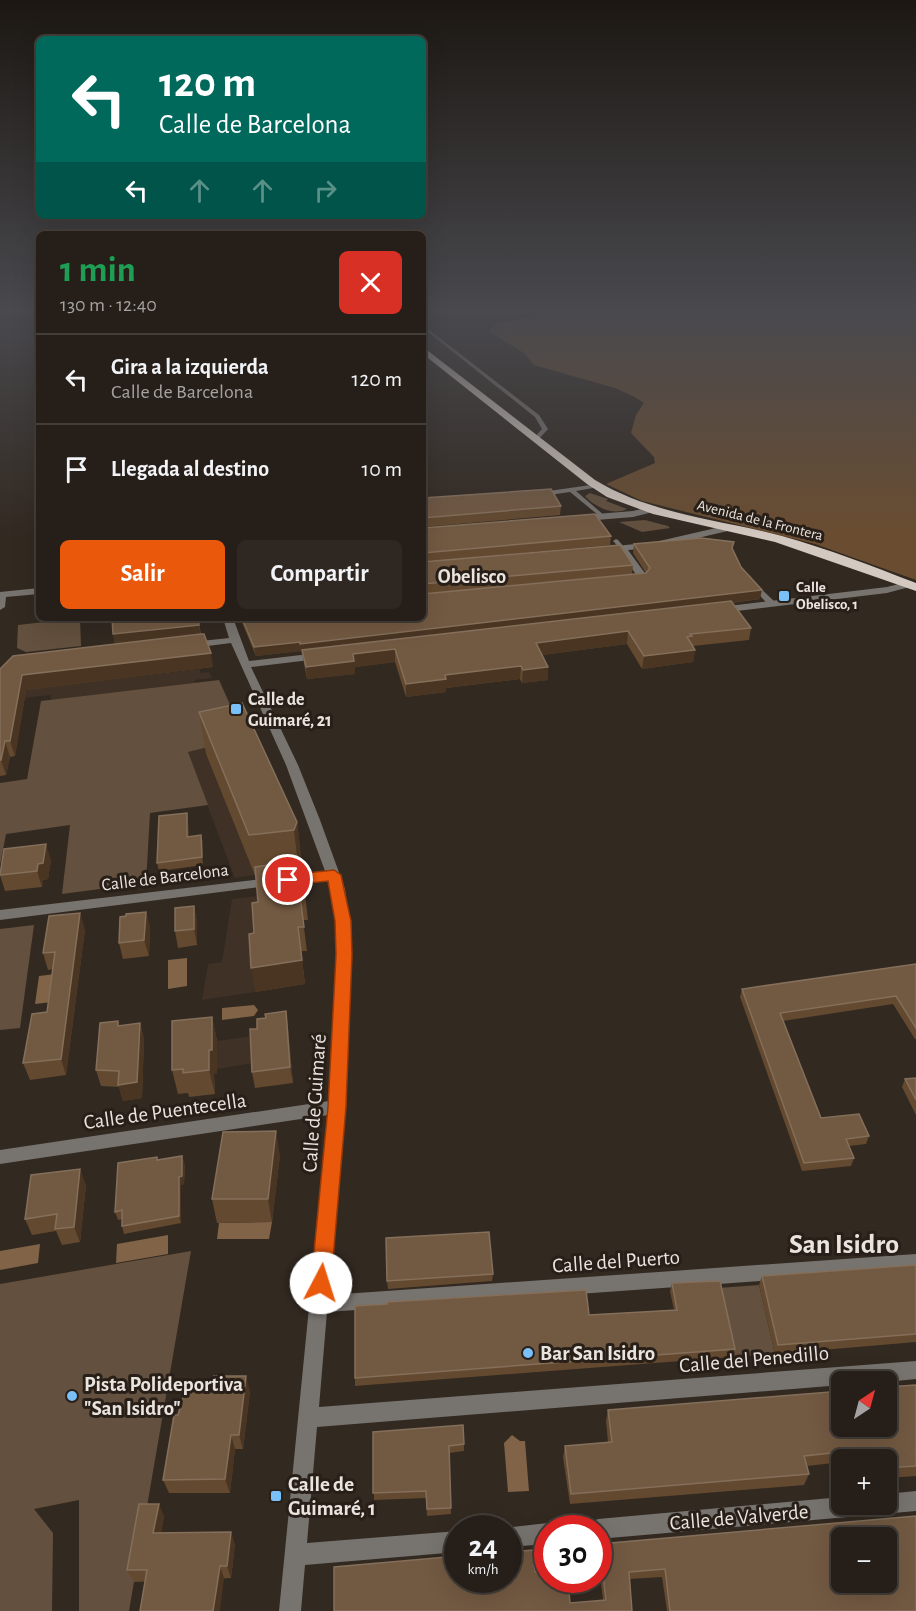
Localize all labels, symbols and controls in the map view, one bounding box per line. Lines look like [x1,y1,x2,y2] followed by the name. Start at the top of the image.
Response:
[60,60,138,138] icon: left
[159,62,256,104] text: 120 m
[159,111,351,138] text: Calle de Barcelona
[120,174,153,207] icon: left
[183,174,216,207] icon: ahead
[246,174,279,207] icon: ahead
[309,174,342,207] icon: right
[339,251,402,314] button: close
[60,252,136,288] text: 1 min
[60,295,157,315] text: 130 m · 12:40
[111,356,269,378] text: Gira a la izquierda
[60,363,93,396] icon: left
[352,368,402,390] text: 120 m
[111,382,253,402] text: Calle de Barcelona
[60,453,93,486] icon: arrive
[111,458,269,480] text: Llegada al destino
[362,458,402,480] text: 10 m
[695,498,824,543] street label: Avenida de la Frontera
[60,540,225,609] button: Salir
[237,540,402,609] button: Compartir
[438,567,506,587] district label: Obelisco
[796,580,858,612] place label: Calle Obelisco, 1
[777,589,791,603] marker: Calle Obelisco, 1
[248,691,332,730] place label: Calle de Guimaré, 21
[229,702,243,716] marker: Calle de Guimaré, 21
[262,854,313,905] pin
[101,861,230,895] street label: Calle de Barcelona
[271,863,304,896] icon: arrive
[299,1033,330,1173] street label: Calle de Guimaré
[82,1090,248,1133] street label: Calle de Puentecella
[789,1231,899,1259] district label: San Isidro
[552,1247,681,1276] street label: Calle del Puerto
[289,1251,353,1315] position arrow
[678,1342,830,1377] street label: Calle del Penedillo
[540,1343,655,1364] place label: Bar San Isidro
[521,1346,535,1360] marker: Bar San Isidro
[831,1371,897,1437] north arrow
[831,1371,897,1593] map controls
[84,1374,243,1419] place label: Pista Polideportiva "San Isidro"
[65,1389,79,1403] marker: Pista Polideportiva "San Isidro"
[831,1449,897,1515] button: +
[288,1474,376,1519] place label: Calle de Guimaré, 1
[269,1489,283,1503] marker: Calle de Guimaré, 1
[669,1501,809,1534] street label: Calle de Valverde
[534,1515,612,1593] speed limit sign: 30
[831,1527,897,1593] button: −
[468,1532,498,1562] text: 24
[468,1562,498,1577] text: km/h

